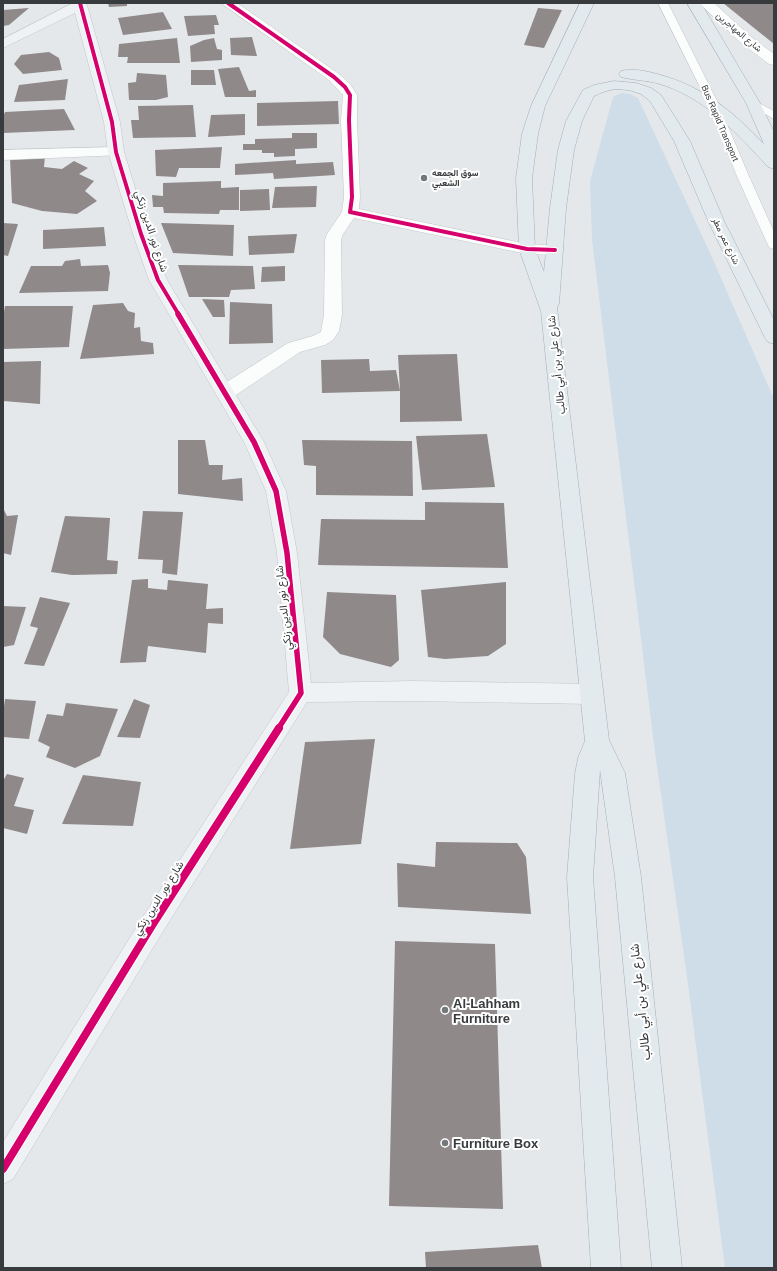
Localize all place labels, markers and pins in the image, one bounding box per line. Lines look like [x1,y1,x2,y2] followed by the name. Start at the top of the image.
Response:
[432,168,478,191] place label: سوق الجمعه الشعبي
[419,173,429,183] marker: سوق الجمعه الشعبي
[453,996,520,1026] place label: Al-Lahham Furniture
[440,1005,450,1015] marker: Al-Lahham Furniture
[453,1136,539,1151] place label: Furniture Box
[440,1138,450,1148] marker: Furniture Box

